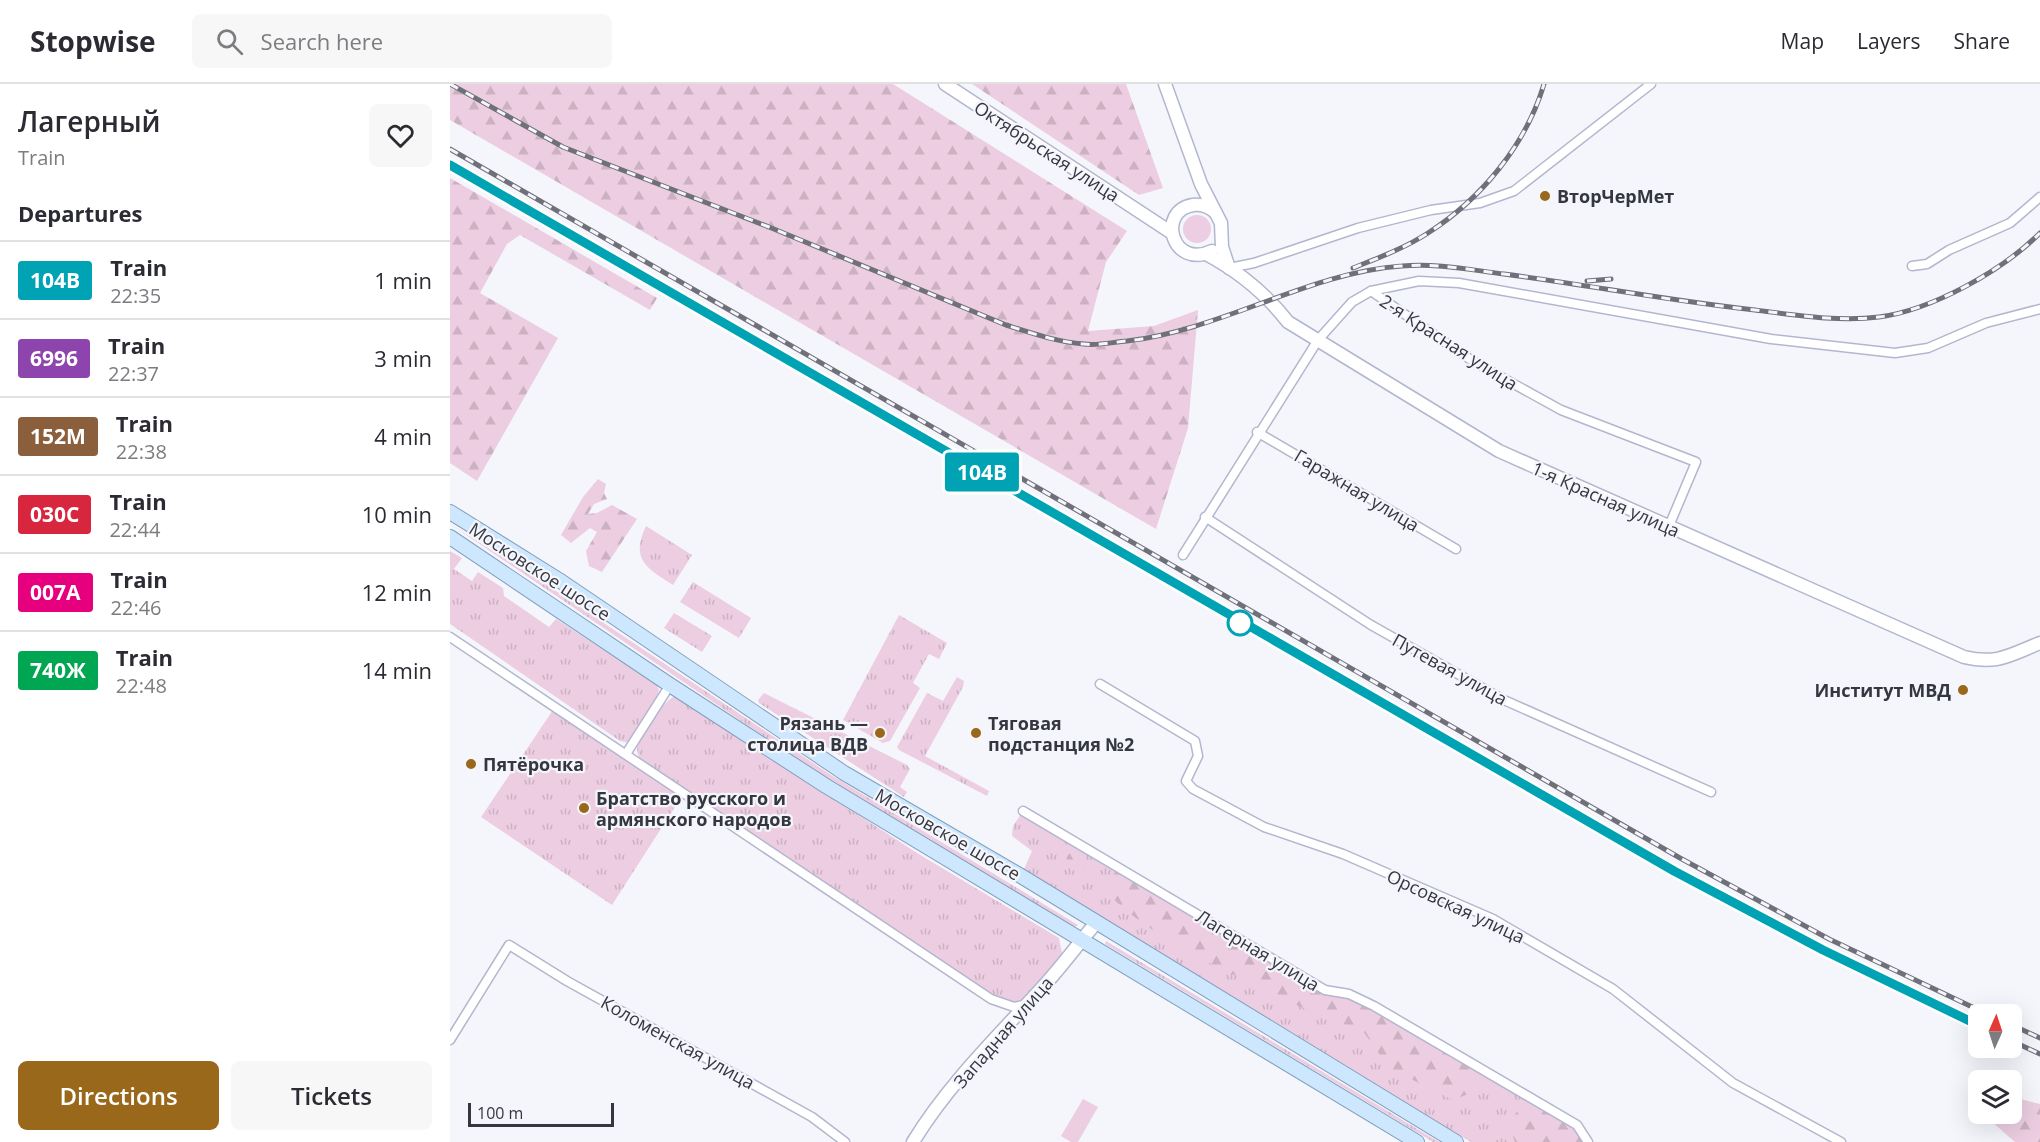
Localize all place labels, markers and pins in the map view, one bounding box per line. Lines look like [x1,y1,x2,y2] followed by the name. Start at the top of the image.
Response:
[1557,184,1674,208] place label: ВторЧерМет
[1538,189,1552,203] marker: ВторЧерМет
[1227,610,1253,636] unlabelled marker
[1814,678,1951,702] place label: Институт МВД
[1956,683,1970,697] marker: Институт МВД
[747,711,868,756] place label: Рязань — столица ВДВ
[988,711,1134,756] place label: Тяговая подстанция №2
[873,726,887,740] marker: Рязань — столица ВДВ
[969,726,983,740] marker: Тяговая подстанция №2
[483,752,584,776] place label: Пятёрочка
[464,757,478,771] marker: Пятёрочка
[596,786,792,831] place label: Братство русского и армянского народов
[577,801,591,815] marker: Братство русского и армянского народов

